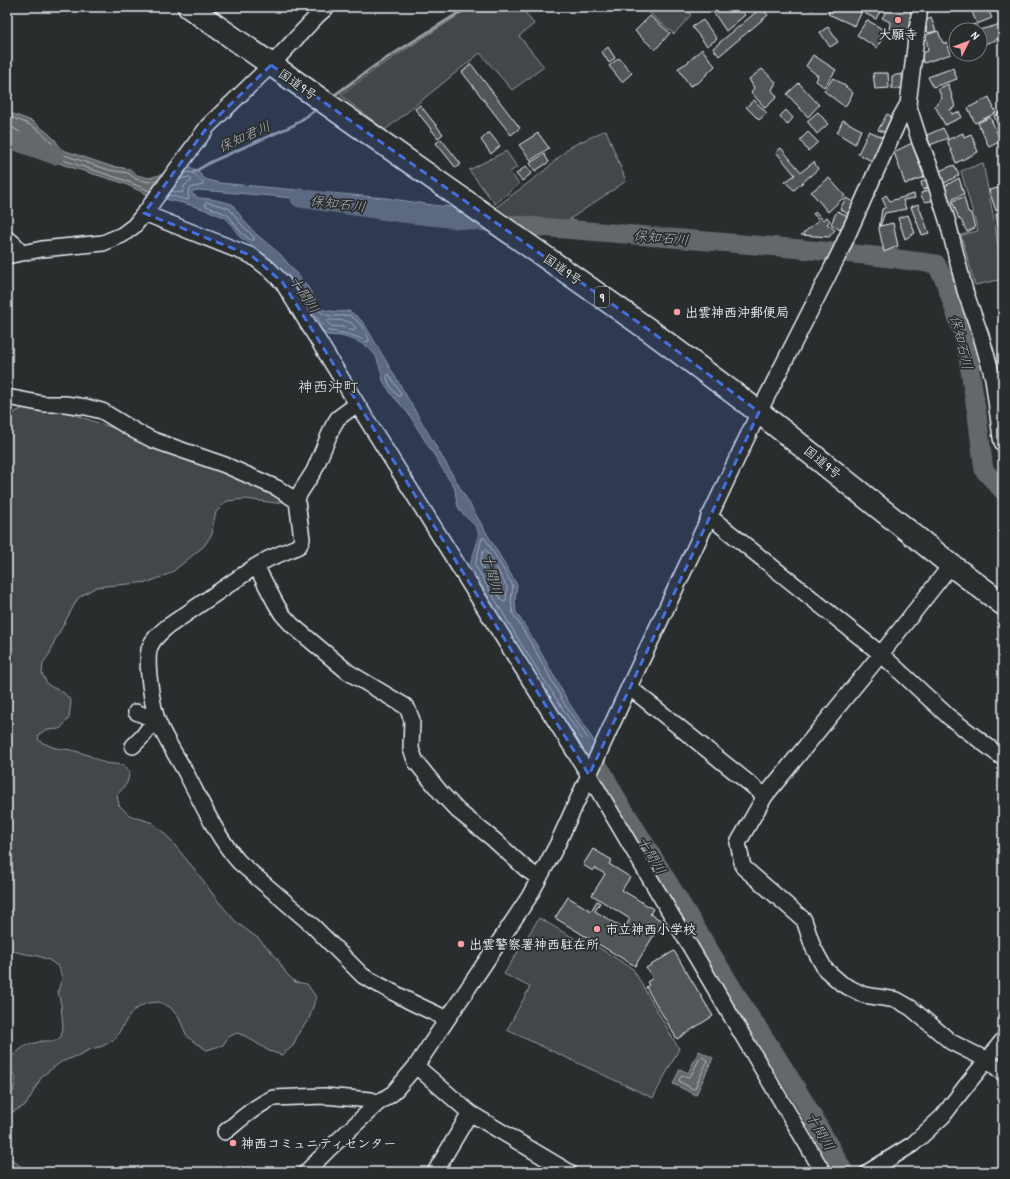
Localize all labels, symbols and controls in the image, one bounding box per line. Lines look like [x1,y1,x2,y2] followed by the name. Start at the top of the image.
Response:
[893,15,903,25] marker: 大願寺
[948,22,988,62] north arrow
[878,25,918,43] place label: 大願寺
[968,28,983,42] text: N
[275,64,321,104] street label: 国道9号
[215,116,273,156] water label: 保知君川
[309,190,367,216] water label: 保知石川
[632,225,690,249] water label: 保知石川
[540,249,586,289] street label: 国道9号
[285,271,325,317] water label: 十間川
[595,287,609,307] road number: 9
[685,303,789,321] place label: 出雲神西沖郵便局
[672,307,682,317] marker: 出雲神西沖郵便局
[946,313,978,371] water label: 保知石川
[298,376,359,397] district label: 神西沖町
[800,441,846,483] street label: 国道9号
[479,551,507,597] water label: 十間川
[633,832,671,878] water label: 十間川
[605,920,696,938] place label: 市立神西小学校
[592,924,602,934] marker: 市立神西小学校
[469,935,599,953] place label: 出雲警察署神西駐在所
[456,939,466,949] marker: 出雲警察署神西駐在所
[802,1108,840,1154] water label: 十間川
[241,1134,396,1152] place label: 神西コミュニティセンター
[228,1138,238,1148] marker: 神西コミュニティセンター

